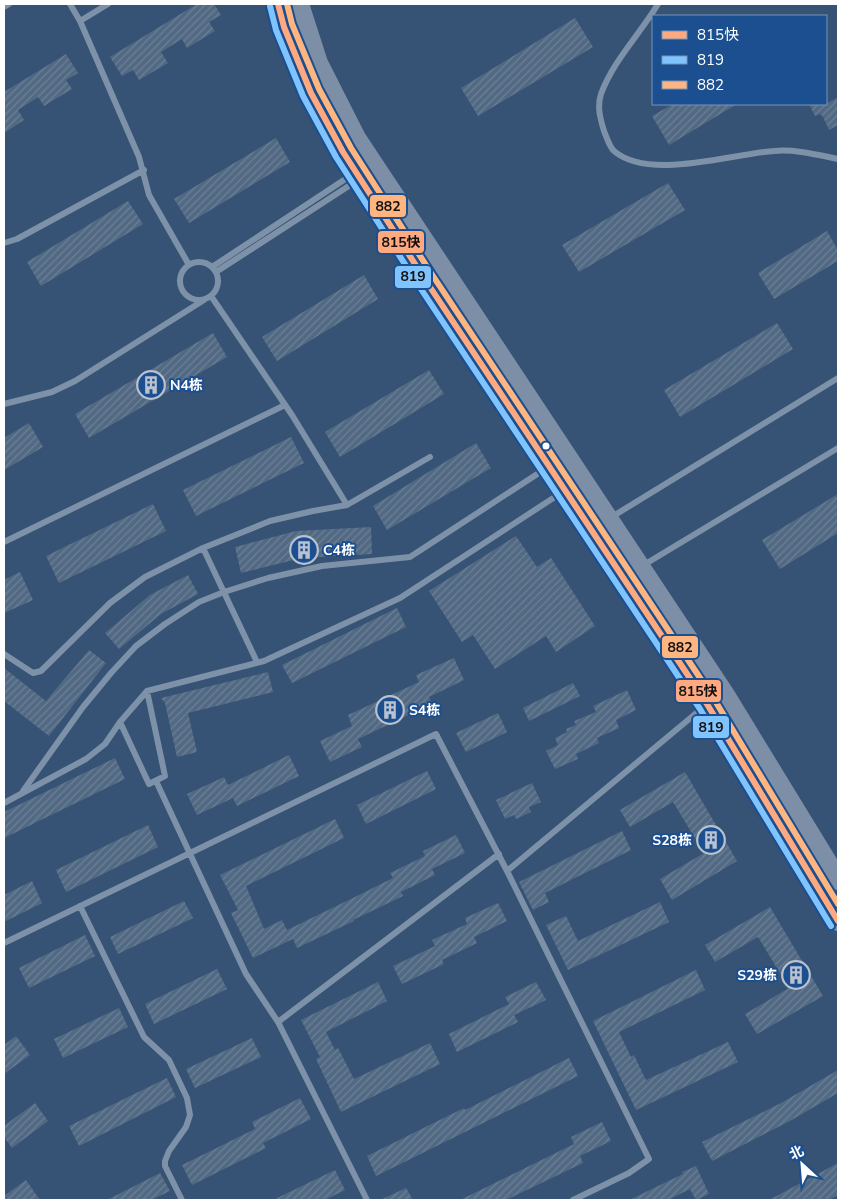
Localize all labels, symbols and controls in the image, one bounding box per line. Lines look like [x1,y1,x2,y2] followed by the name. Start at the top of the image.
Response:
[652,15,827,105] legend
[697,25,739,45] text: 815快
[697,50,724,70] text: 819
[697,75,724,95] text: 882
[369,194,407,218] line badge: 882
[375,197,401,216] text: 882
[377,230,425,254] line badge: 815快
[381,233,421,252] text: 815快
[394,265,432,289] line badge: 819
[400,267,426,286] text: 819
[136,370,166,400] building icon: N4栋
[170,376,203,395] place label: N4栋
[541,441,551,451] unlabelled marker
[289,535,319,565] building icon: C4栋
[323,541,355,560] place label: C4栋
[661,635,699,659] line badge: 882
[667,638,693,657] text: 882
[675,679,722,703] line badge: 815快
[678,682,718,701] text: 815快
[375,695,405,725] building icon: S4栋
[409,701,440,720] place label: S4栋
[692,715,730,739] line badge: 819
[698,718,724,737] text: 819
[696,825,726,855] building icon: S28栋
[652,831,692,850] place label: S28栋
[781,960,811,990] building icon: S29栋
[737,966,777,985] place label: S29栋
[777,1139,827,1189] north arrow
[786,1141,807,1164] text: 北

